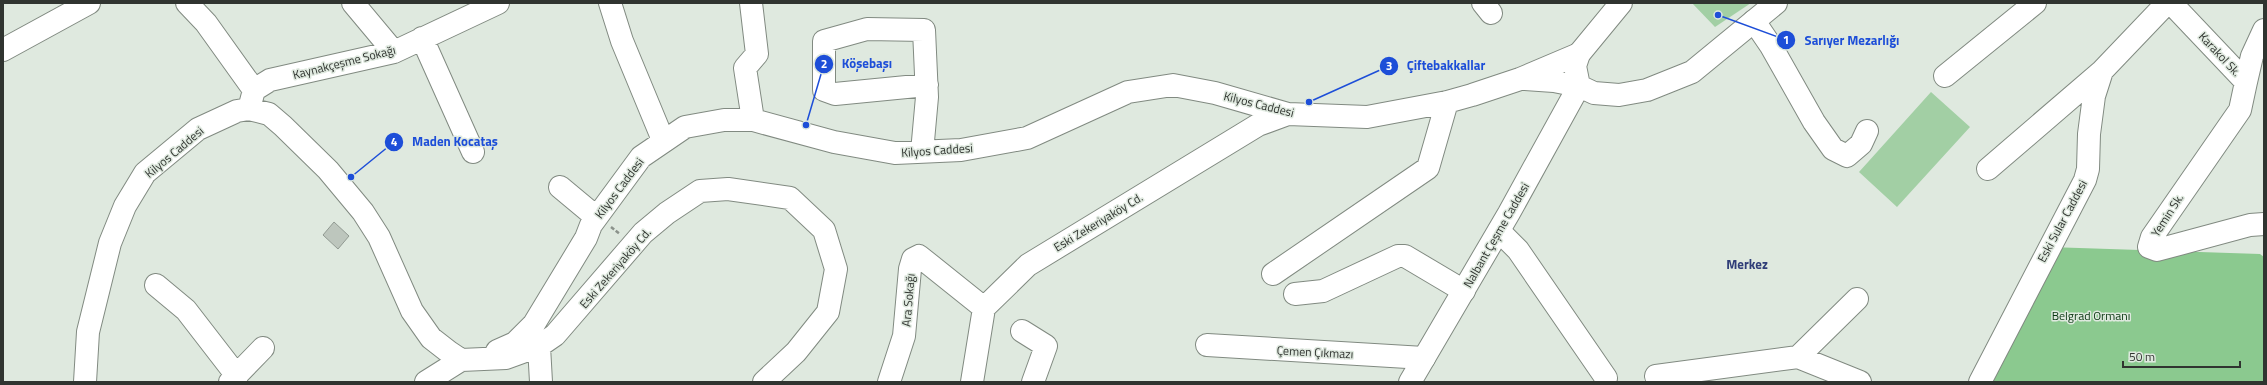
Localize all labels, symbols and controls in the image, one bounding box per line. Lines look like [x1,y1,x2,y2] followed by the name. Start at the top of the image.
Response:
[2194,27,2246,81] street label: Karakol Sk.
[1776,28,1907,53] callout: Sarıyer Mezarlığı
[1783,30,1789,49] text: 1
[1805,30,1899,50] text: Sarıyer Mezarlığı
[291,40,397,84] street label: Kaynakçeşme Sokağı
[814,51,901,76] callout: Köşebaşı
[842,53,892,73] text: Köşebaşı
[1379,53,1494,78] callout: Çiftebakkallar
[821,54,827,73] text: 2
[1407,55,1485,75] text: Çiftebakkallar
[1386,56,1392,75] text: 3
[1222,86,1296,122] street label: Kilyos Caddesi
[140,122,208,182] street label: Kilyos Caddesi
[384,129,506,154] callout: Maden Kocataş
[412,131,498,151] text: Maden Kocataş
[391,132,398,151] text: 4
[900,138,974,162] street label: Kilyos Caddesi
[590,154,648,222] street label: Kilyos Caddesi
[2032,176,2092,266] street label: Eski Sular Caddesi
[1458,179,1534,291] street label: Nalbant Çeşme Caddesi
[1050,188,1146,256] street label: Eski Zekeriyaköy Cd.
[2146,190,2188,240] street label: Yemin Sk.
[575,224,655,312] street label: Eski Zekeriyaköy Cd.
[1726,254,1768,274] district label: Merkez
[896,273,920,327] street label: Ara Sokağı
[2052,306,2130,325] park label: Belgrad Ormanı
[1276,341,1354,363] street label: Çemen Çıkmazı
[2123,343,2240,369] scale bar
[2129,347,2155,366] text: 50 m

